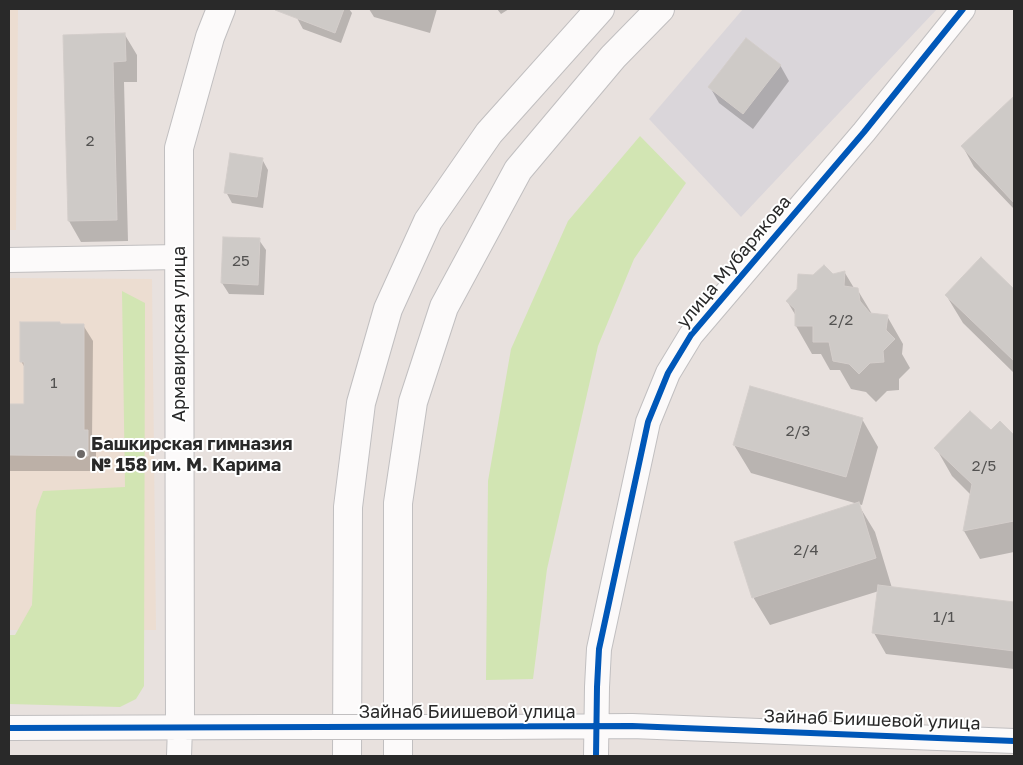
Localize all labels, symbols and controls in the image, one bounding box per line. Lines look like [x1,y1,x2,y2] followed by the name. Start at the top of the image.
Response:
[86,132,94,150] house number: 2
[672,191,796,333] street label: улица Мубарякова
[168,246,190,422] street label: Армавирская улица
[232,252,250,270] house number: 25
[829,311,853,329] house number: 2/2
[50,374,58,392] house number: 1
[786,422,810,440] house number: 2/3
[91,433,293,476] place label: Башкирская гимназия № 158 им. М. Карима
[75,448,87,460] marker: Башкирская гимназия № 158 им. М. Карима
[972,457,996,475] house number: 2/5
[793,541,819,559] house number: 2/4
[933,608,955,626] house number: 1/1
[358,701,576,723] street label: Зайнаб Биишевой улица
[763,705,981,735] street label: Зайнаб Биишевой улица

